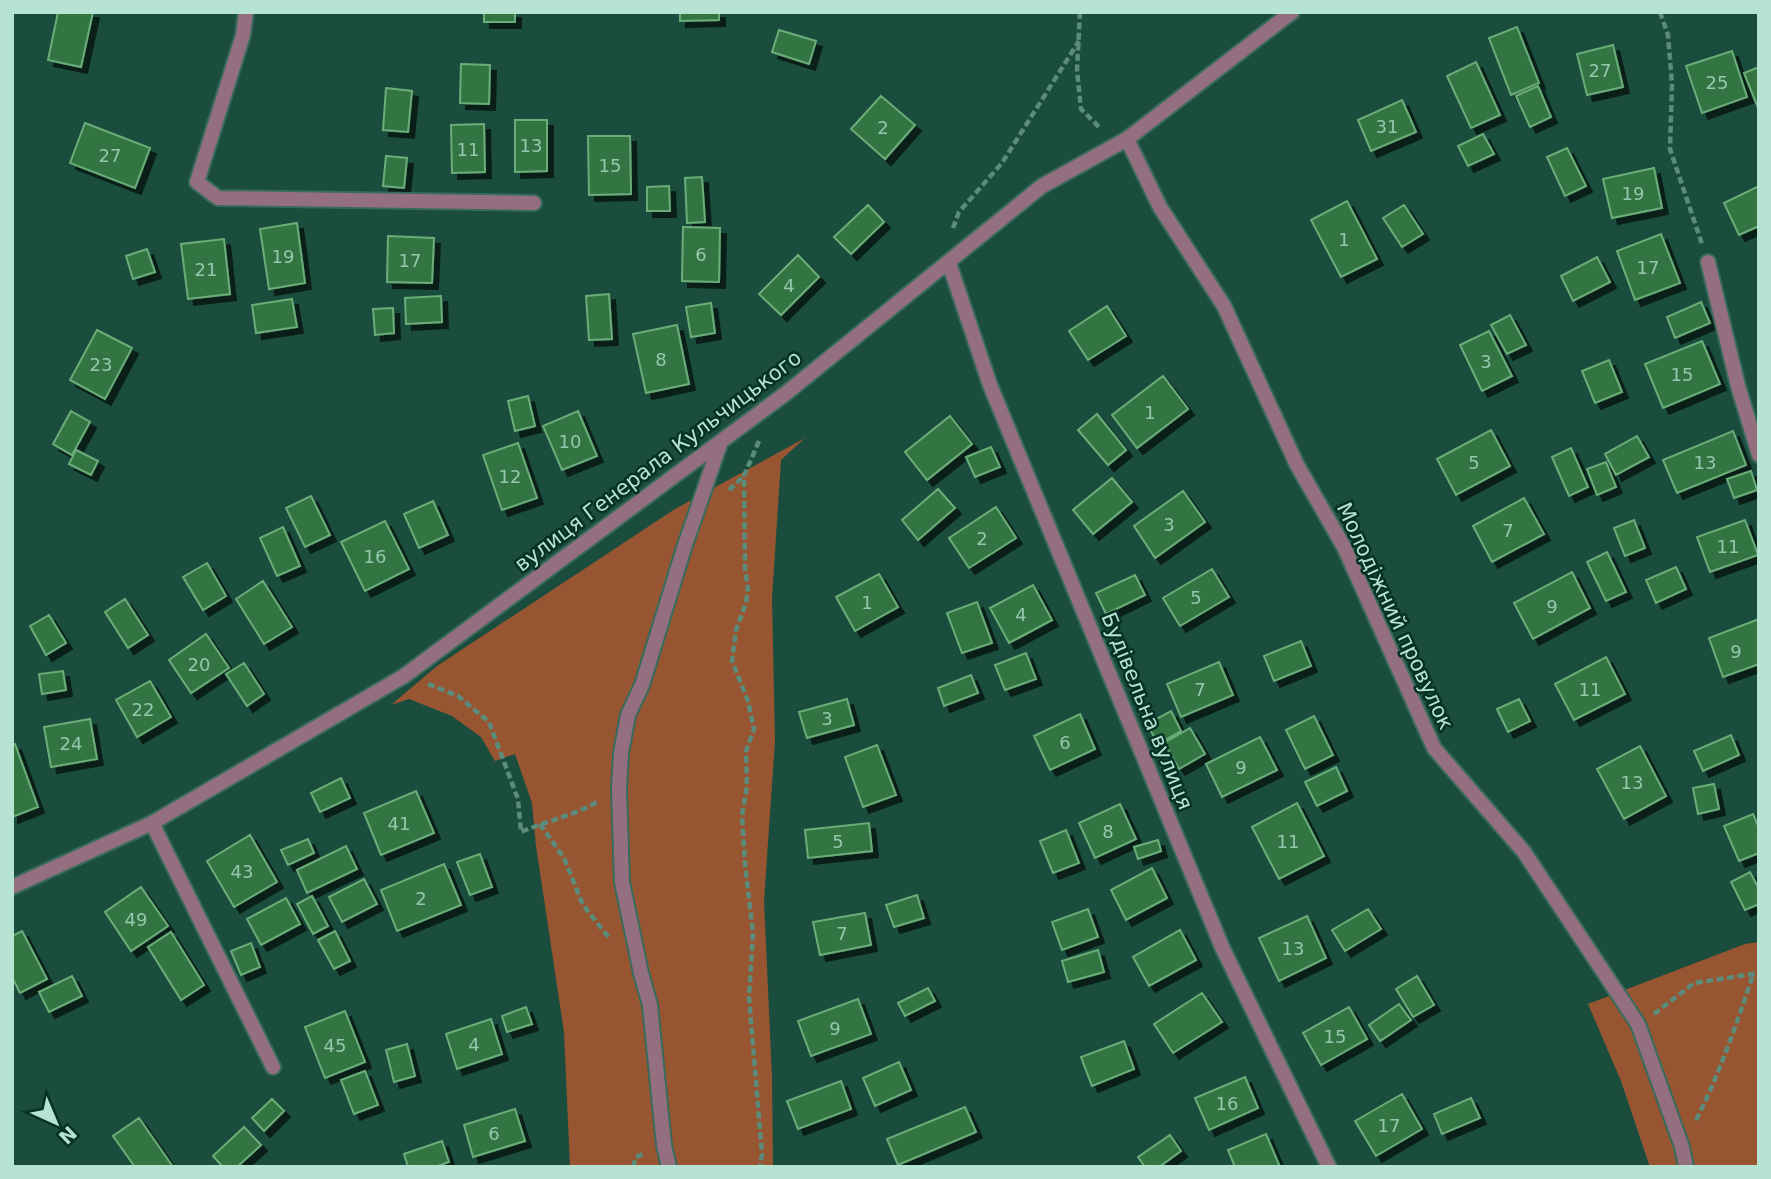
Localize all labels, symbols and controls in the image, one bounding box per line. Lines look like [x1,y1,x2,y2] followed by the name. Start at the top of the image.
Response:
[1589,60,1611,81] house number: 27
[1706,72,1728,93] house number: 25
[1376,116,1398,137] house number: 31
[877,117,889,138] house number: 2
[520,135,542,156] house number: 13
[457,139,479,160] house number: 11
[99,145,121,166] house number: 27
[599,155,621,176] house number: 15
[1622,183,1644,204] house number: 19
[1338,229,1350,250] house number: 1
[695,244,707,265] house number: 6
[272,246,294,267] house number: 19
[399,250,421,271] house number: 17
[1637,257,1659,278] house number: 17
[195,259,217,280] house number: 21
[783,275,795,296] house number: 4
[510,345,806,577] street label: вулиця Генерала Кульчицького
[655,349,667,370] house number: 8
[1480,351,1492,372] house number: 3
[90,354,112,375] house number: 23
[1671,364,1693,385] house number: 15
[1144,402,1156,423] house number: 1
[559,431,581,452] house number: 10
[1468,452,1480,473] house number: 5
[1694,452,1716,473] house number: 13
[499,466,521,487] house number: 12
[1332,499,1458,733] street label: Молодіжний провулок
[1163,514,1175,535] house number: 3
[1502,520,1514,541] house number: 7
[976,528,988,549] house number: 2
[1717,536,1739,557] house number: 11
[364,546,386,567] house number: 16
[1190,587,1202,608] house number: 5
[861,592,873,613] house number: 1
[1546,596,1558,617] house number: 9
[1015,604,1027,625] house number: 4
[1096,609,1198,813] street label: Будівельна вулиця
[1730,641,1742,662] house number: 9
[188,654,210,675] house number: 20
[1194,679,1206,700] house number: 7
[1579,679,1601,700] house number: 11
[132,699,154,720] house number: 22
[821,708,833,729] house number: 3
[1059,732,1071,753] house number: 6
[60,733,82,754] house number: 24
[1235,757,1247,778] house number: 9
[1621,772,1643,793] house number: 13
[388,813,410,834] house number: 41
[1102,821,1114,842] house number: 8
[832,831,844,852] house number: 5
[1277,831,1299,852] house number: 11
[231,861,253,882] house number: 43
[415,888,427,909] house number: 2
[125,909,147,930] house number: 49
[836,923,848,944] house number: 7
[1282,938,1304,959] house number: 13
[829,1018,841,1039] house number: 9
[1324,1026,1346,1047] house number: 15
[468,1034,480,1055] house number: 4
[324,1035,346,1056] house number: 45
[21,1088,91,1158] north arrow
[1216,1093,1238,1114] house number: 16
[1378,1115,1400,1136] house number: 17
[54,1122,81,1149] text: N
[488,1123,500,1144] house number: 6

